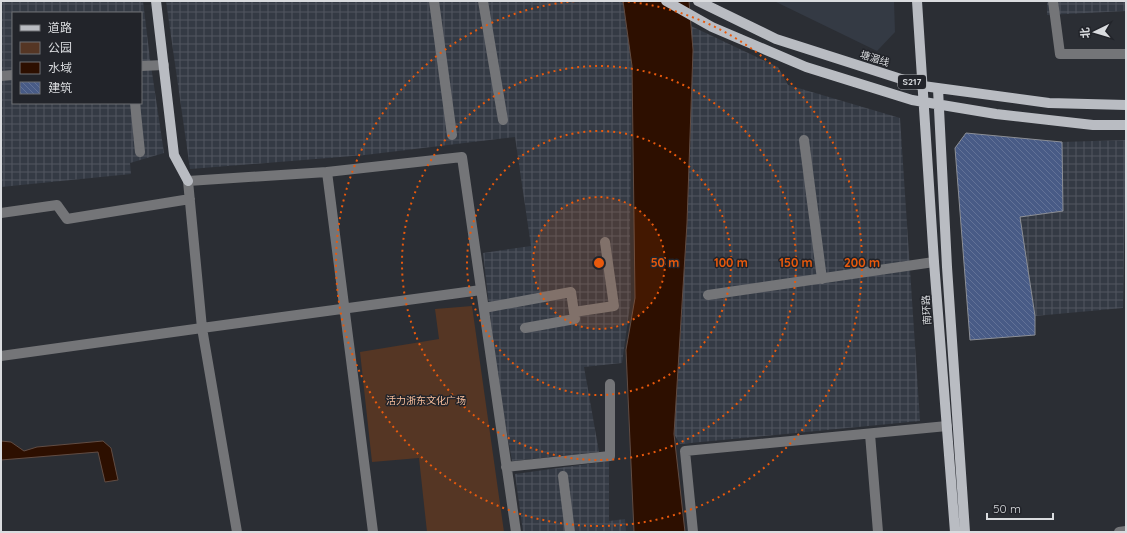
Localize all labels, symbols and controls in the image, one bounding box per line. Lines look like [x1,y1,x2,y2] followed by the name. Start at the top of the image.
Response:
[12,12,142,104] legend
[1075,12,1115,52] north arrow
[48,20,72,35] text: 道路
[1078,27,1092,39] text: 北
[48,40,72,55] text: 公园
[859,48,891,69] street label: 塘湄线
[48,60,72,75] text: 水域
[898,75,926,89] road number: S217
[48,80,72,95] text: 建筑
[651,255,679,270] text: 50 m
[714,255,748,270] text: 100 m
[779,255,813,270] text: 150 m
[844,255,880,270] text: 200 m
[592,256,606,270] centre of rings
[919,295,934,325] street label: 南环路
[386,394,466,407] park label: 活力浙东文化广场
[987,495,1053,521] scale bar
[993,501,1021,516] text: 50 m

